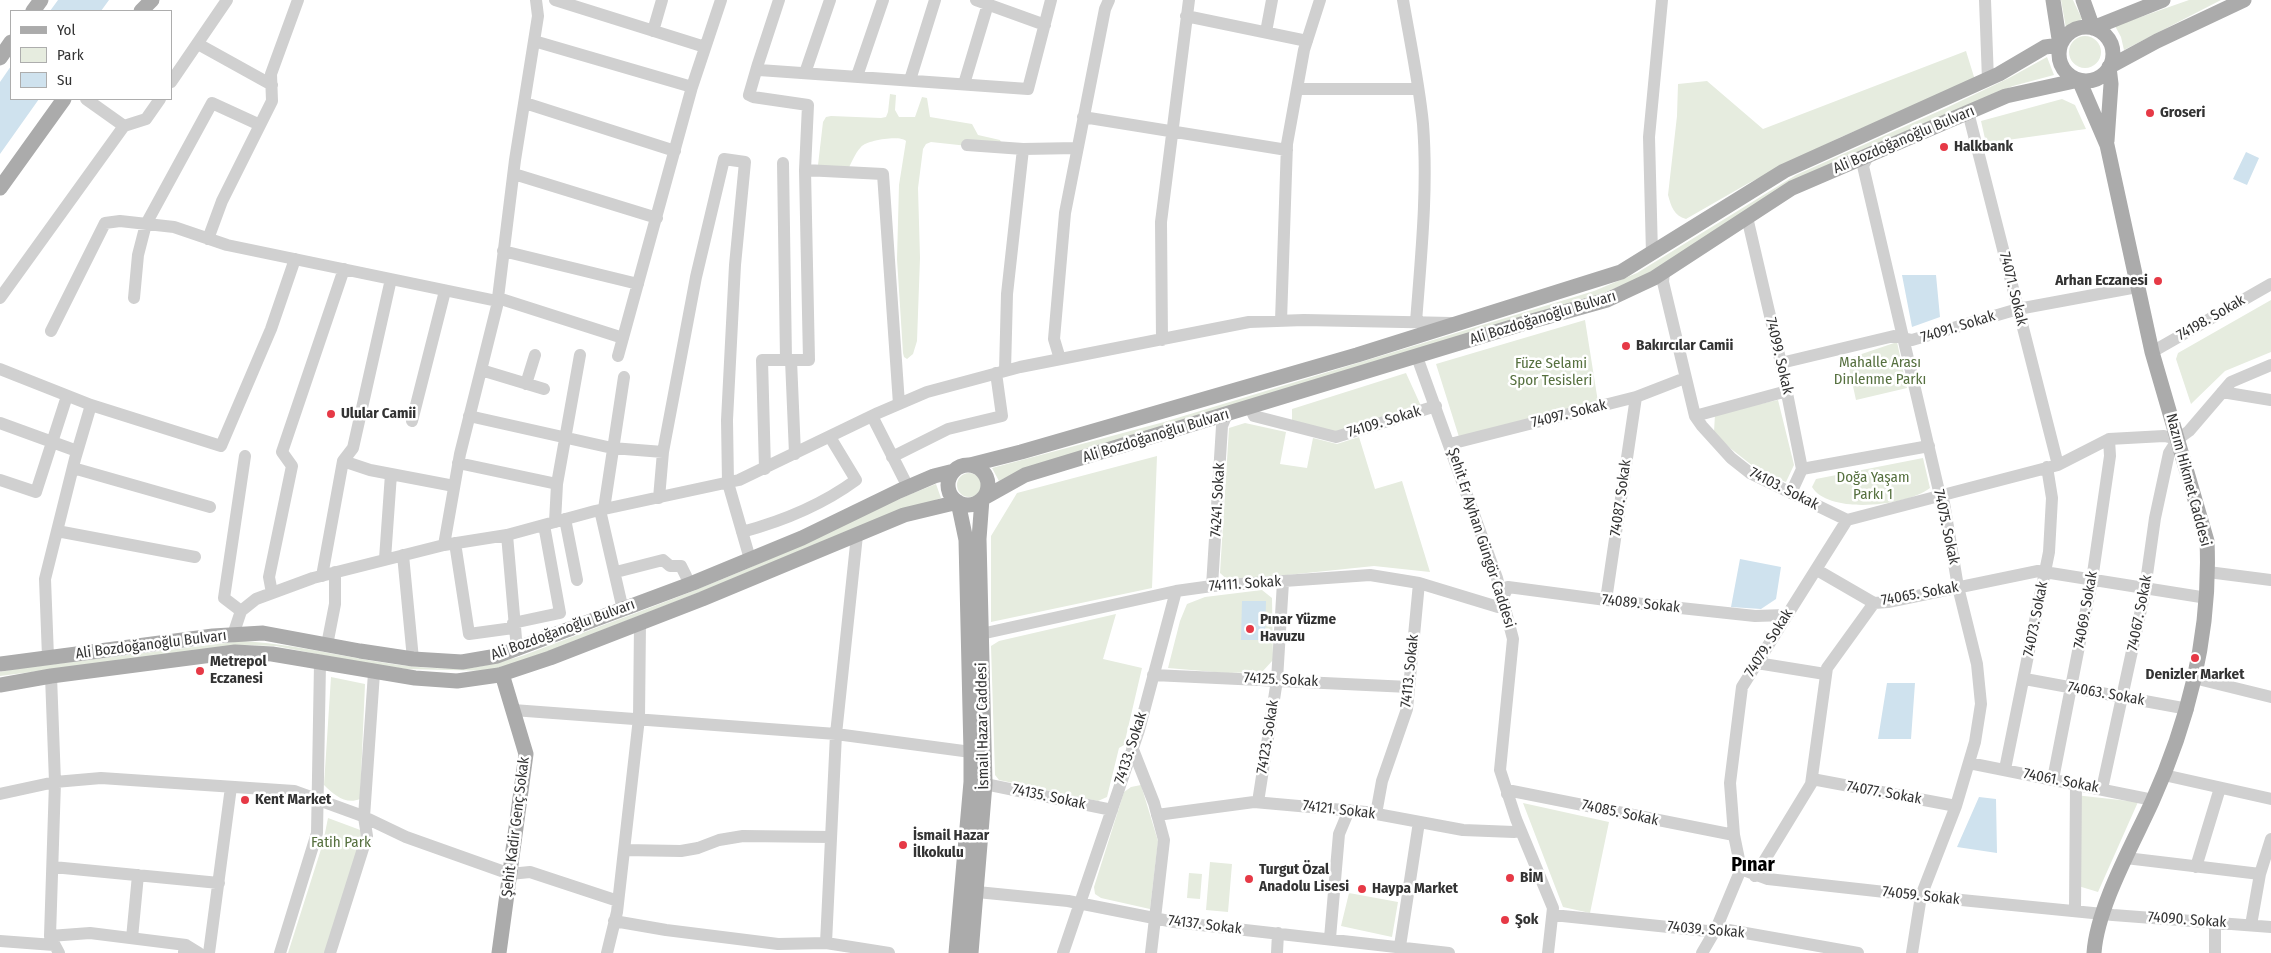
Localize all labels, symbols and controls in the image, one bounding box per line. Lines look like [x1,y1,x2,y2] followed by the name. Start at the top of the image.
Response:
[10,10,172,100] legend
[57,21,75,39] text: Yol
[57,46,84,64] text: Park
[57,71,72,89] text: Su
[1831,102,1977,178] street label: Ali Bozdoğanoğlu Bulvarı
[2160,104,2205,122] place label: Groseri
[2144,107,2156,119] marker: Groseri
[1954,138,2013,156] place label: Halkbank
[1938,141,1950,153] marker: Halkbank
[1995,250,2031,328] street label: 74071. Sokak
[2055,272,2148,290] place label: Arhan Eczanesi
[2152,275,2164,287] marker: Arhan Eczanesi
[1468,287,1618,349] street label: Ali Bozdoğanoğlu Bulvarı
[2174,291,2248,345] street label: 74198. Sokak
[1919,307,1997,347] street label: 74091. Sokak
[1761,316,1797,396] street label: 74099. Sokak
[1636,337,1733,355] place label: Bakırcılar Camii
[1620,340,1632,352] marker: Bakırcılar Camii
[1834,354,1926,389] park label: Mahalle Arası Dinlenme Parkı
[1510,355,1592,390] park label: Füze Selami Spor Tesisleri
[1530,396,1608,432] street label: 74097. Sokak
[1345,402,1423,442] street label: 74109. Sokak
[341,405,416,423] place label: Ulular Camii
[1081,405,1231,467] street label: Ali Bozdoğanoğlu Bulvarı
[325,408,337,420] marker: Ulular Camii
[2162,412,2214,548] street label: Nazım Hikmet Caddesi
[1443,446,1519,630] street label: Şehit Er Ayhan Güngör Caddesi
[1607,459,1635,537] street label: 74087. Sokak
[1207,462,1229,538] street label: 74241. Sokak
[1746,464,1822,514] street label: 74103. Sokak
[1837,469,1909,504] park label: Doğa Yaşam Parkı 1
[1929,488,1963,566] street label: 74075. Sokak
[2070,570,2102,650] street label: 74069. Sokak
[1208,573,1282,595] street label: 74111. Sokak
[2124,573,2156,653] street label: 74067. Sokak
[1880,578,1960,610] street label: 74065. Sokak
[2020,580,2052,658] street label: 74073. Sokak
[1601,591,1681,617] street label: 74089. Sokak
[489,596,637,664] street label: Ali Bozdoğanoğlu Bulvarı
[1741,606,1797,680] street label: 74079. Sokak
[1260,611,1336,646] place label: Pınar Yüzme Havuzu
[1244,623,1256,635] marker: Pınar Yüzme Havuzu
[75,627,227,663] street label: Ali Bozdoğanoğlu Bulvarı
[1397,634,1423,708] street label: 74113. Sokak
[2189,652,2201,664] marker: Denizler Market
[210,653,267,688] place label: Metrepol Eczanesi
[973,662,993,790] street label: İsmail Hazar Caddesi
[194,665,206,677] marker: Metrepol Eczanesi
[2146,666,2244,684] place label: Denizler Market
[1243,669,1319,691] street label: 74125. Sokak
[2066,678,2146,710] street label: 74063. Sokak
[1253,699,1283,775] street label: 74123. Sokak
[1111,710,1151,786] street label: 74133. Sokak
[498,756,534,898] street label: Şehit Kadir Genç Sokak
[2022,765,2100,797] street label: 74061. Sokak
[1845,778,1923,808] street label: 74077. Sokak
[1011,780,1087,814] street label: 74135. Sokak
[255,791,331,809] place label: Kent Market
[239,794,251,806] marker: Kent Market
[1580,796,1660,830] street label: 74085. Sokak
[1302,797,1376,823] street label: 74121. Sokak
[913,827,989,862] place label: İsmail Hazar İlkokulu
[311,834,371,852] park label: Fatih Park
[897,839,909,851] marker: İsmail Hazar İlkokulu
[1731,853,1775,877] district label: Pınar
[1259,861,1349,896] place label: Turgut Özal Anadolu Lisesi
[1520,869,1543,887] place label: BİM
[1504,872,1516,884] marker: BİM
[1243,873,1255,885] marker: Turgut Özal Anadolu Lisesi
[1372,880,1458,898] place label: Haypa Market
[1356,883,1368,895] marker: Haypa Market
[1881,883,1961,909] street label: 74059. Sokak
[2147,908,2227,932] street label: 74090. Sokak
[1515,911,1538,929] place label: Şok
[1167,912,1243,938] street label: 74137. Sokak
[1499,914,1511,926] marker: Şok
[1667,918,1745,942] street label: 74039. Sokak

